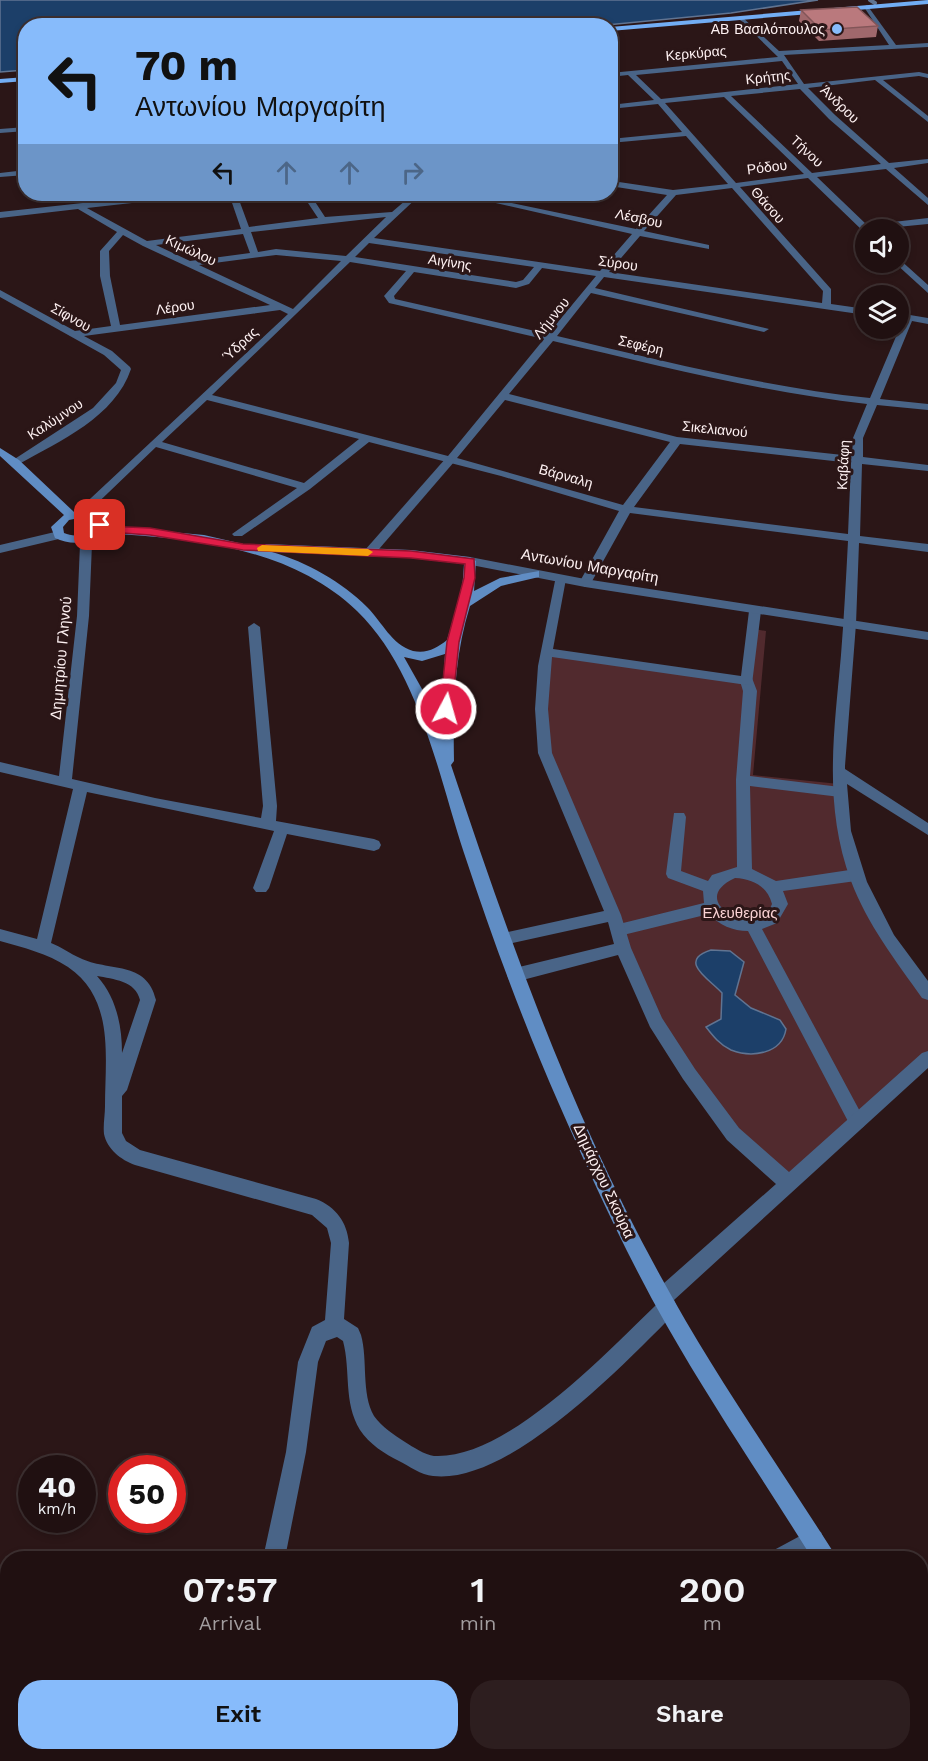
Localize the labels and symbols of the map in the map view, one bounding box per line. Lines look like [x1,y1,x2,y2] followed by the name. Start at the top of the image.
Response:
[711,21,825,37] place label: ΑΒ Βασιλόπουλος
[830,22,844,36] marker: ΑΒ Βασιλόπουλος
[665,42,727,64] street label: Κερκύρας
[745,67,792,87] street label: Κρήτης
[817,82,863,126] street label: Άνδρου
[787,132,827,170] street label: Τήνου
[746,157,788,177] street label: Ρόδου
[748,184,788,226] street label: Θάσου
[614,205,664,231] street label: Λέσβου
[163,231,219,269] street label: Κιμώλου
[427,251,473,273] street label: Αιγίνης
[597,252,639,274] street label: Σύρου
[530,294,572,342] street label: Λήμνου
[155,296,195,318] street label: Λέρου
[48,300,94,334] street label: Σίφνου
[219,323,261,364] street label: Ύδρας
[617,332,665,358] street label: Σεφέρη
[24,395,86,443] street label: Καλύμνου
[682,418,748,440] street label: Σικελιανού
[834,439,852,491] street label: Καβάφη
[537,461,595,491] street label: Βάρναλη
[74,499,125,550] pin
[520,545,660,587] street label: Αντωνίου Μαργαρίτη
[47,596,75,720] street label: Δημητρίου Γληνού
[414,677,478,741] position arrow
[702,904,778,922] park label: Ελευθερίας
[570,1121,639,1241] street label: Δημάρχου Σκούρα
[108,1455,186,1533] speed limit sign: 50

